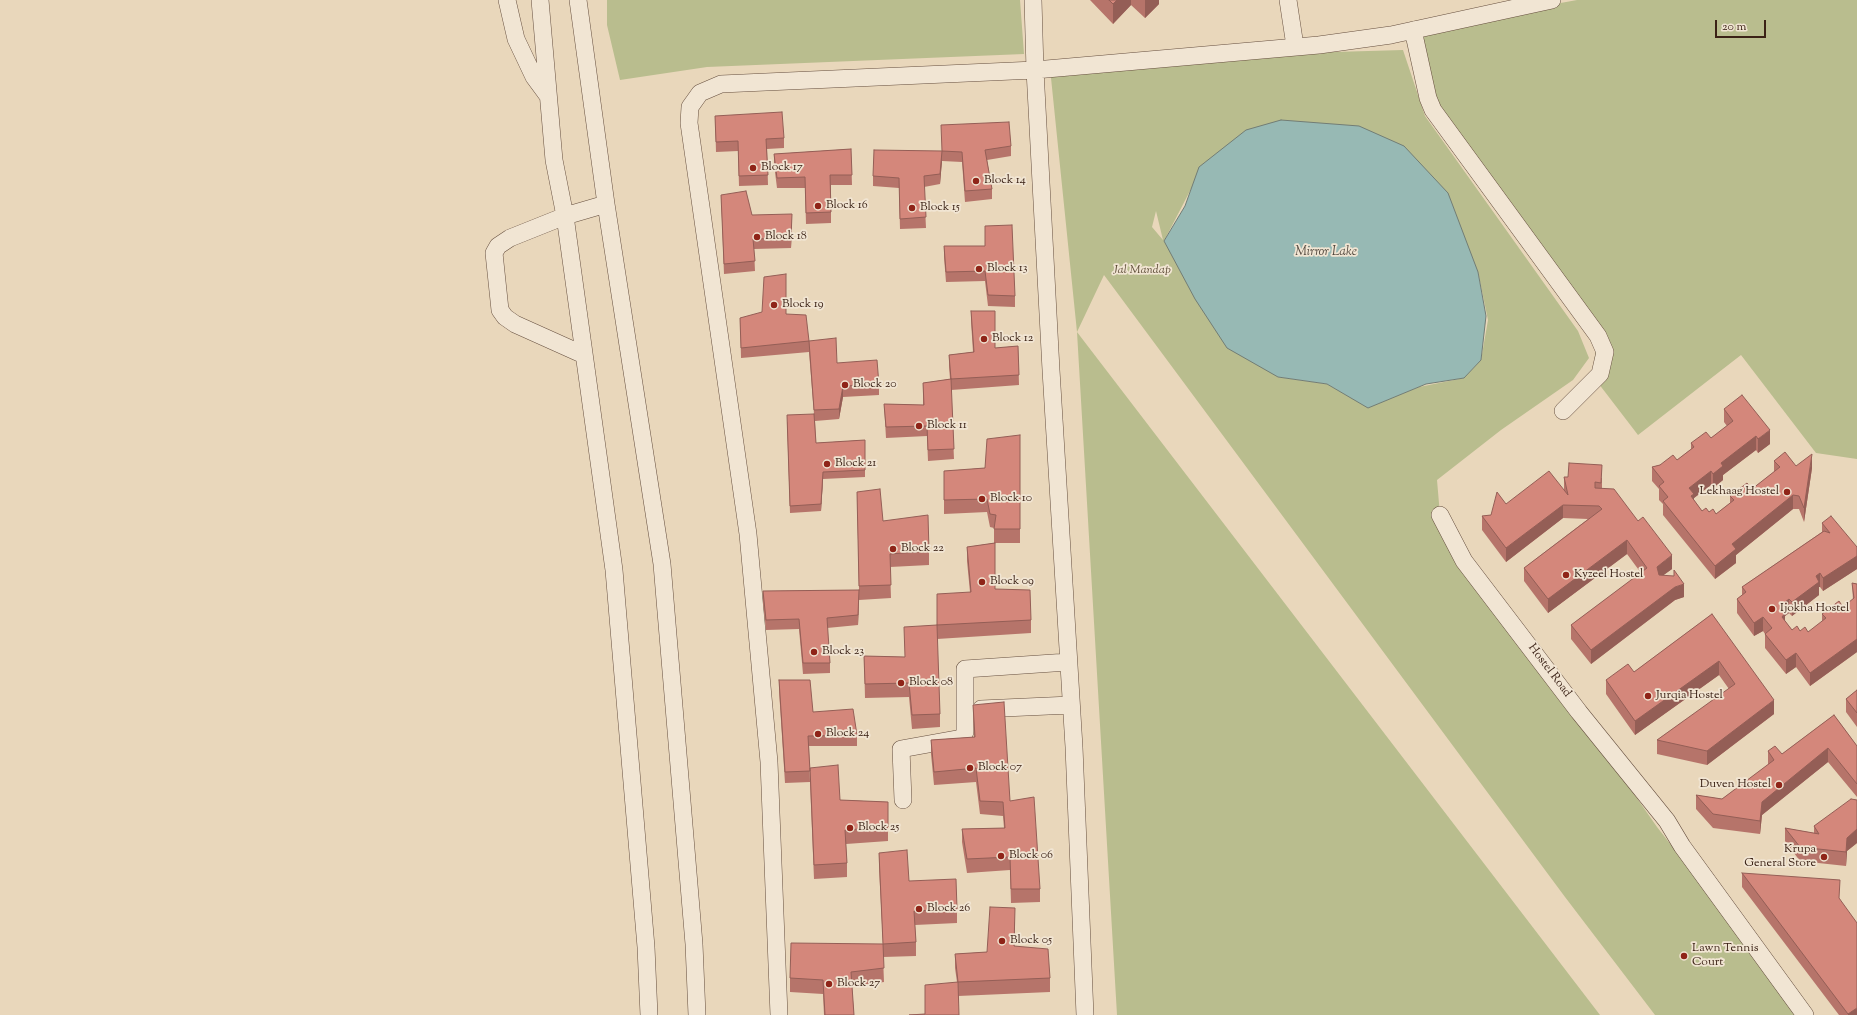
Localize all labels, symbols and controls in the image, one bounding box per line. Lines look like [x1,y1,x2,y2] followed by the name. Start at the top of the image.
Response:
[1717,12,1768,38] scale bar
[1722,18,1746,36] text: 20 m
[761,161,803,175] place label: Block 17
[748,163,758,173] marker: Block 17
[984,174,1026,188] place label: Block 14
[971,176,981,186] marker: Block 14
[826,199,868,213] place label: Block 16
[813,201,823,211] marker: Block 16
[920,201,960,215] place label: Block 15
[907,203,917,213] marker: Block 15
[765,230,807,244] place label: Block 18
[752,232,762,242] marker: Block 18
[1295,245,1357,261] water label: Mirror Lake
[987,262,1028,276] place label: Block 13
[974,264,984,274] marker: Block 13
[1113,264,1171,278] park label: Jal Mandap
[782,298,824,312] place label: Block 19
[769,300,779,310] marker: Block 19
[992,332,1033,346] place label: Block 12
[979,334,989,344] marker: Block 12
[853,378,897,392] place label: Block 20
[840,380,850,390] marker: Block 20
[927,419,967,433] place label: Block 11
[914,421,924,431] marker: Block 11
[835,457,876,471] place label: Block 21
[822,459,832,469] marker: Block 21
[1700,485,1779,499] place label: Lekhaag Hostel
[1782,487,1792,497] marker: Lekhaag Hostel
[990,492,1032,506] place label: Block 10
[977,494,987,504] marker: Block 10
[901,542,944,556] place label: Block 22
[888,544,898,554] marker: Block 22
[1574,568,1643,582] place label: Kyzeel Hostel
[1561,570,1571,580] marker: Kyzeel Hostel
[990,575,1034,589] place label: Block 09
[977,577,987,587] marker: Block 09
[1780,602,1849,616] place label: Ijokha Hostel
[1767,604,1777,614] marker: Ijokha Hostel
[1524,641,1574,701] street label: Hostel Road
[822,645,864,659] place label: Block 23
[809,647,819,657] marker: Block 23
[909,676,953,690] place label: Block 08
[896,678,906,688] marker: Block 08
[1656,689,1723,703] place label: Jurqia Hostel
[1643,691,1653,701] marker: Jurqia Hostel
[826,727,869,741] place label: Block 24
[813,729,823,739] marker: Block 24
[978,761,1022,775] place label: Block 07
[965,763,975,773] marker: Block 07
[1700,778,1771,792] place label: Duven Hostel
[1774,780,1784,790] marker: Duven Hostel
[858,821,899,835] place label: Block 25
[845,823,855,833] marker: Block 25
[1744,843,1816,871] place label: Krupa General Store
[1009,849,1053,863] place label: Block 06
[996,851,1006,861] marker: Block 06
[1819,852,1829,862] marker: Krupa General Store
[927,902,970,916] place label: Block 26
[914,904,924,914] marker: Block 26
[1010,934,1052,948] place label: Block 05
[997,936,1007,946] marker: Block 05
[1692,942,1759,970] place label: Lawn Tennis Court
[1679,951,1689,961] marker: Lawn Tennis Court
[837,977,880,991] place label: Block 27
[824,979,834,989] marker: Block 27

